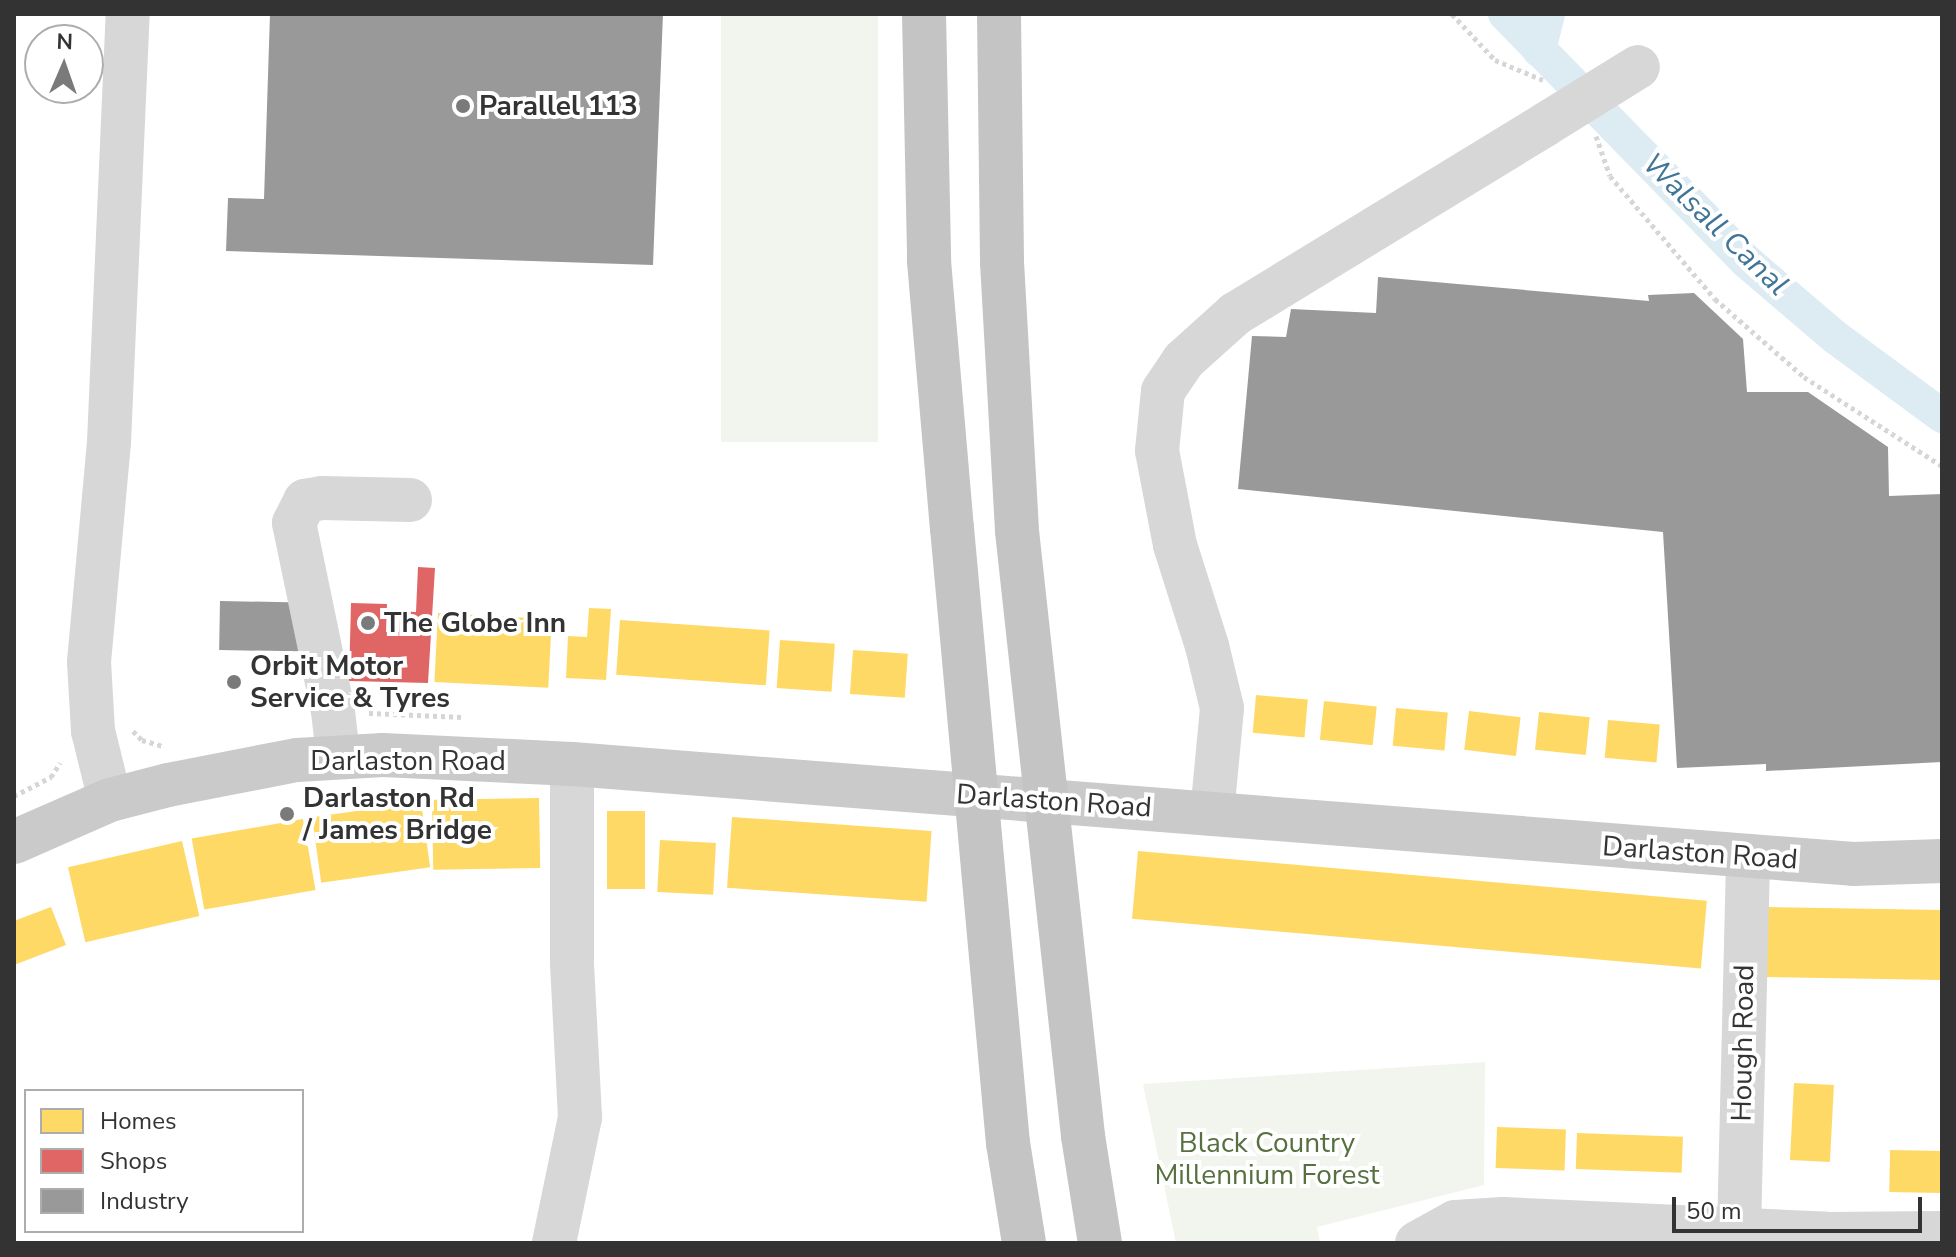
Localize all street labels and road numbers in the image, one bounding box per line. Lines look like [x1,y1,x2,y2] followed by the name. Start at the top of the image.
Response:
[310,744,506,778] street label: Darlaston Road
[955,777,1153,825] street label: Darlaston Road
[1601,829,1799,877] street label: Darlaston Road
[1725,964,1761,1122] street label: Hough Road

